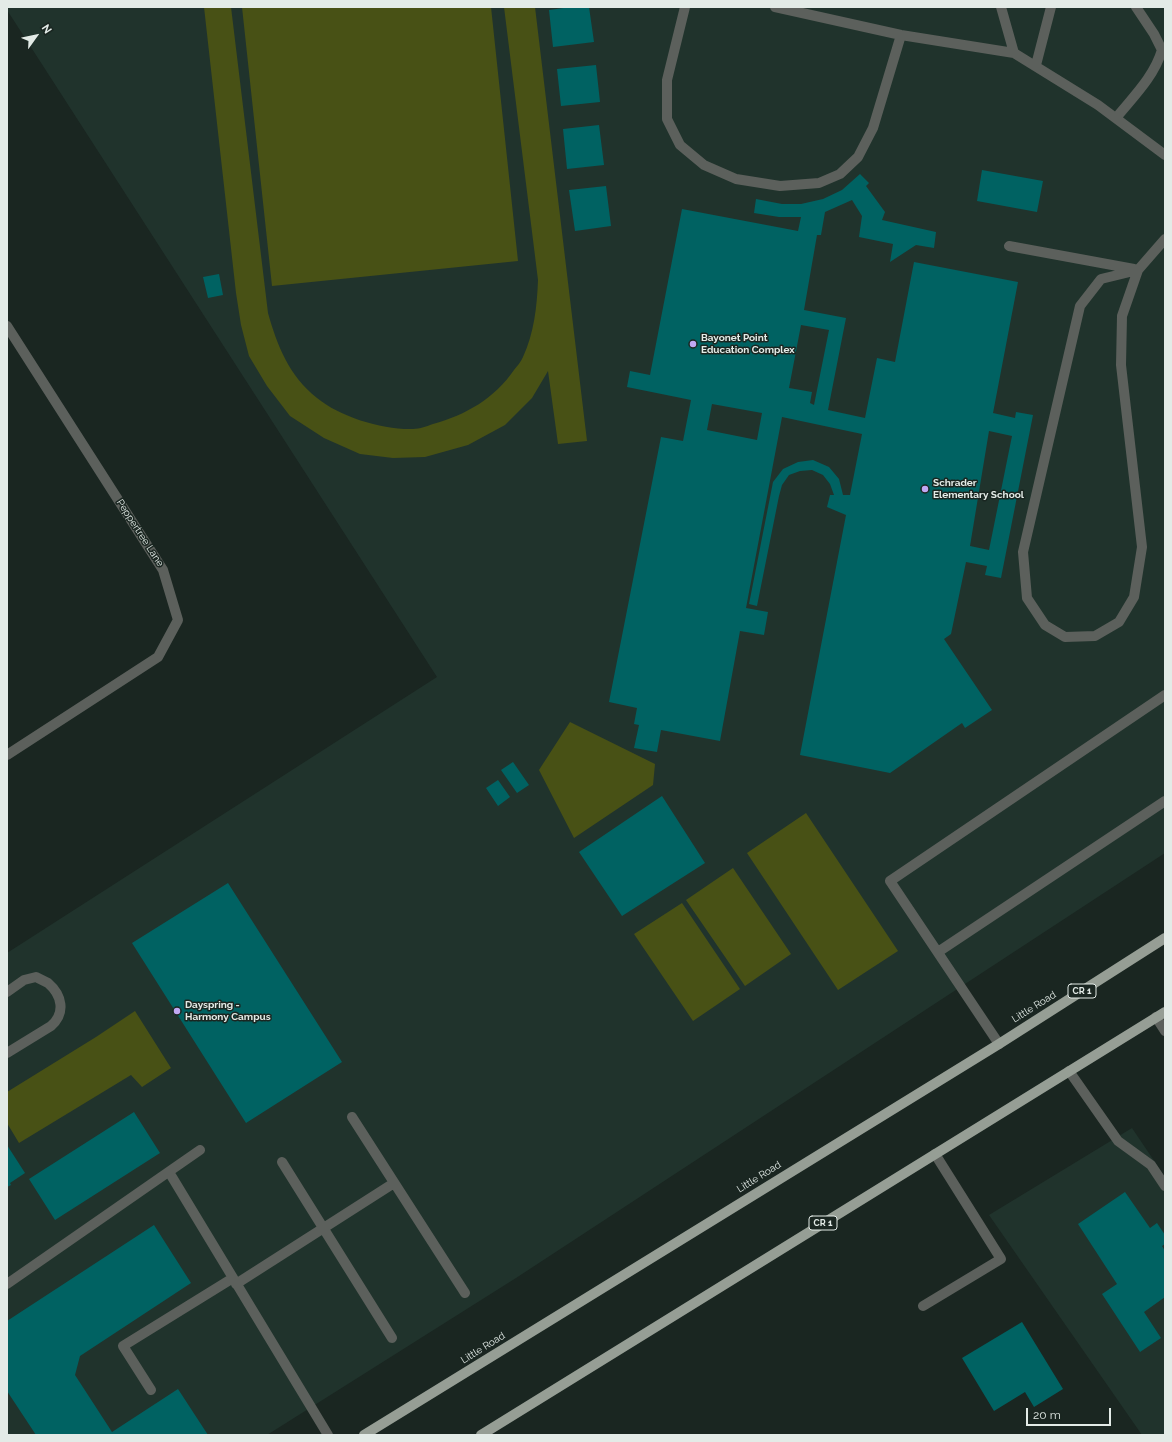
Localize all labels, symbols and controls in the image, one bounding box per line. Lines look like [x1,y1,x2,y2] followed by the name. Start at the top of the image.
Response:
[16,16,56,56] north arrow
[39,22,54,36] text: N
[701,332,795,356] place label: Bayonet Point Education Complex
[688,339,698,349] marker: Bayonet Point Education Complex
[933,477,1024,500] place label: Schrader Elementary School
[920,484,930,494] marker: Schrader Elementary School
[114,497,166,569] street label: Peppertree Lane
[1068,984,1096,998] road number: CR 1
[1010,989,1058,1025] street label: Little Road
[185,999,271,1022] place label: Dayspring - Harmony Campus
[172,1006,182,1016] marker: Dayspring - Harmony Campus
[735,1159,783,1195] street label: Little Road
[809,1216,837,1230] road number: CR 1
[459,1330,507,1366] street label: Little Road
[1028,1400,1113,1426] scale bar
[1033,1408,1061,1422] text: 20 m

